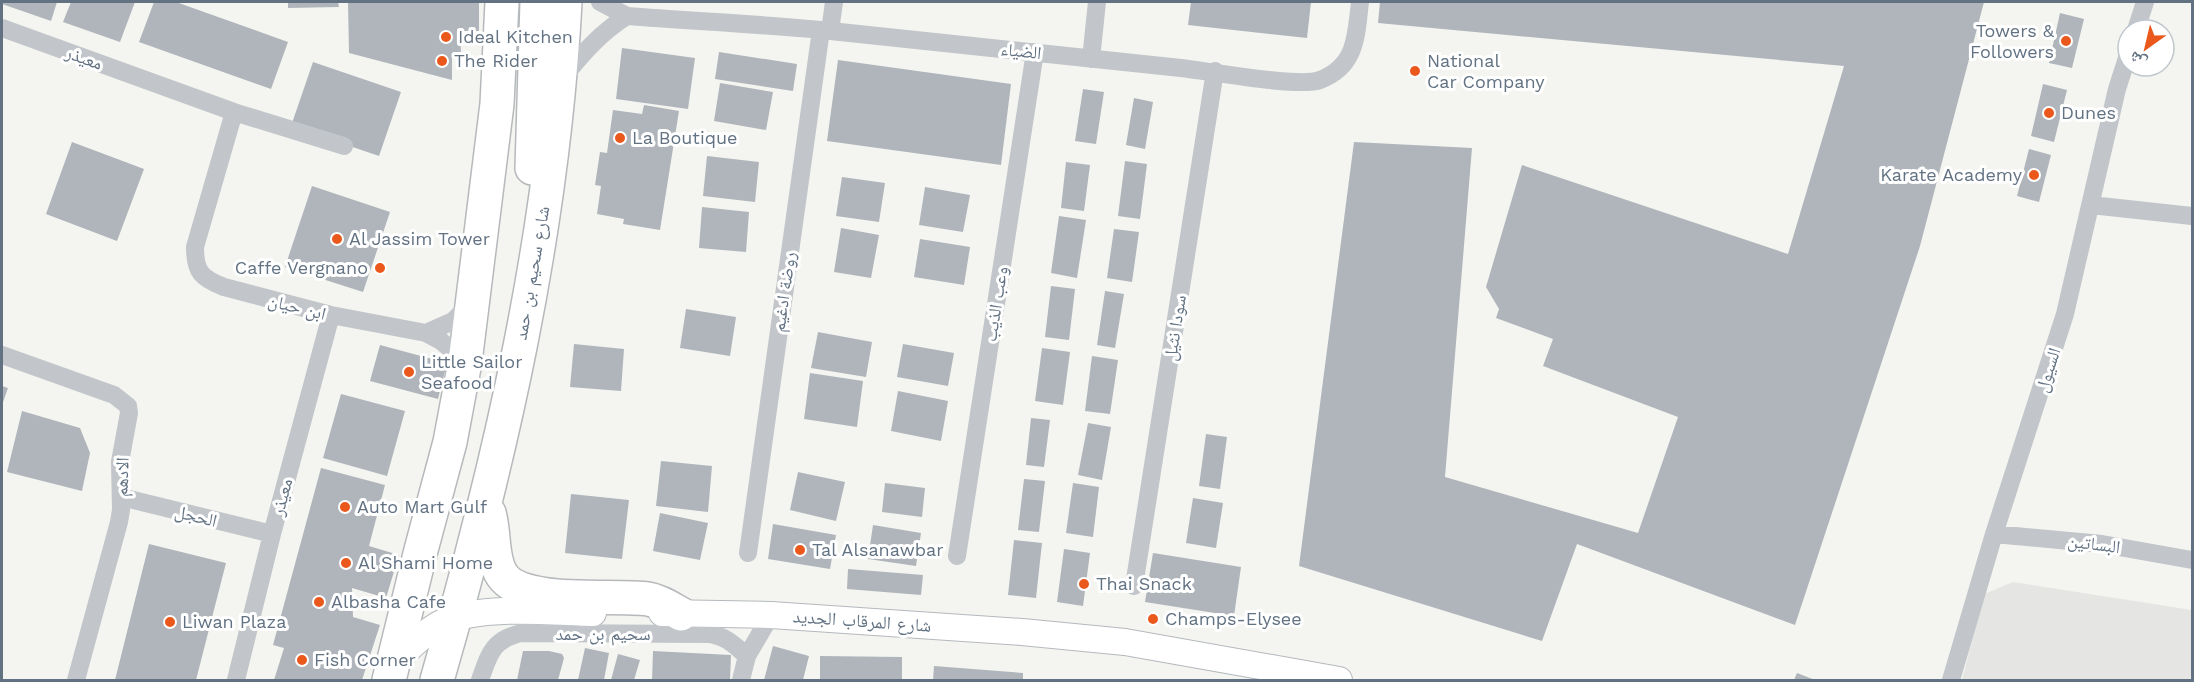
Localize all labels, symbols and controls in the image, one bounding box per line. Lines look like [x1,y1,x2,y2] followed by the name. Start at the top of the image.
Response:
[2116,18,2176,78] north arrow
[1970,20,2055,62] place label: Towers & Followers
[458,26,573,47] place label: Ideal Kitchen
[439,30,453,44] marker: Ideal Kitchen
[2059,34,2073,48] marker: Towers & Followers
[1000,38,1043,63] street label: الضياء
[62,41,105,74] street label: معيذر
[2126,47,2150,73] text: ش
[454,50,538,71] place label: The Rider
[1427,50,1545,92] place label: National Car Company
[435,54,449,68] marker: The Rider
[1408,64,1422,78] marker: National Car Company
[2061,102,2116,123] place label: Dunes
[2042,106,2056,120] marker: Dunes
[632,127,737,148] place label: La Boutique
[613,131,627,145] marker: La Boutique
[1880,164,2023,185] place label: Karate Academy
[2027,168,2041,182] marker: Karate Academy
[509,204,556,342] street label: شارع سحيم بن حمد
[349,228,490,249] place label: Al Jassim Tower
[330,232,344,246] marker: Al Jassim Tower
[767,251,801,334] street label: روضة ادغيم
[235,257,368,278] place label: Caffe Vergnano
[373,261,387,275] marker: Caffe Vergnano
[979,265,1012,343] street label: وعب الذيب
[266,289,328,325] street label: ابن حيان
[1159,293,1191,363] street label: سودا نثيل
[2030,345,2066,395] street label: السيول
[421,351,523,393] place label: Little Sailor Seafood
[402,365,416,379] marker: Little Sailor Seafood
[110,457,135,497] street label: الادهم
[266,476,297,519] street label: معيذر
[357,496,487,517] place label: Auto Mart Gulf
[173,500,219,532] street label: الحجل
[338,500,352,514] marker: Auto Mart Gulf
[2066,530,2122,558] street label: البساتين
[812,539,944,560] place label: Tal Alsanawbar
[793,543,807,557] marker: Tal Alsanawbar
[358,552,493,573] place label: Al Shami Home
[339,556,353,570] marker: Al Shami Home
[1096,573,1192,594] place label: Thai Snack
[1077,577,1091,591] marker: Thai Snack
[331,591,446,612] place label: Albasha Cafe
[312,595,326,609] marker: Albasha Cafe
[792,605,932,637] street label: شارع المرقاب الجديد
[1165,608,1302,629] place label: Champs-Elysee
[182,611,286,632] place label: Liwan Plaza
[1146,612,1160,626] marker: Champs-Elysee
[163,615,177,629] marker: Liwan Plaza
[556,623,651,646] street label: سحيم بن حمد
[314,649,416,670] place label: Fish Corner
[295,653,309,667] marker: Fish Corner

